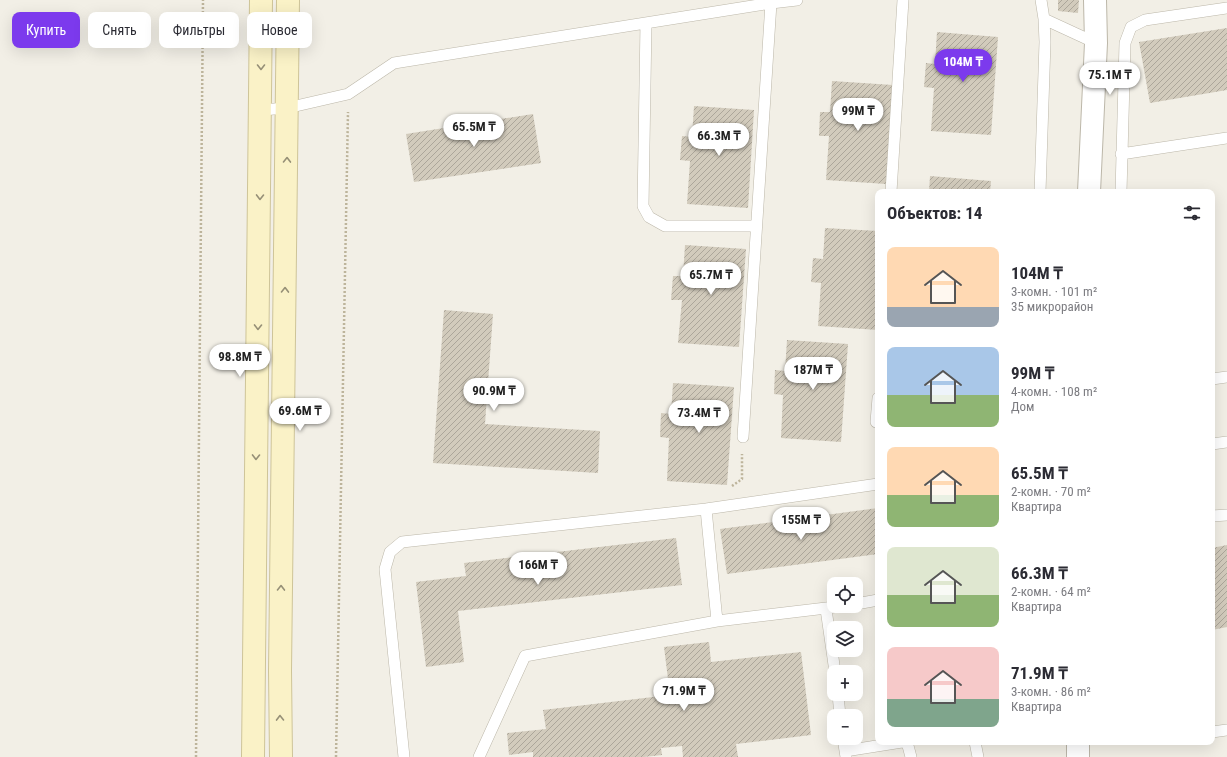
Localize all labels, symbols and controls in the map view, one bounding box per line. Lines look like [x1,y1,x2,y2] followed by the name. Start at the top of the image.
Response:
[12,12,80,48] chip: Купить
[88,12,151,48] chip: Снять
[159,12,239,48] chip: Фильтры
[247,12,312,48] chip: Новое
[930,49,996,83] pin: 104M ₸
[943,54,983,69] text: 104M ₸
[1073,62,1147,96] pin: 75.1M ₸
[257,64,265,70] one-way arrow
[1088,67,1132,82] text: 75.1M ₸
[830,98,886,132] pin: 99M ₸
[841,103,875,118] text: 99M ₸
[437,114,511,148] pin: 65.5M ₸
[452,119,496,134] text: 65.5M ₸
[682,123,756,157] pin: 66.3M ₸
[697,128,741,143] text: 66.3M ₸
[283,157,291,163] one-way arrow
[256,194,264,200] one-way arrow
[1181,202,1203,224] icon: filters
[887,203,982,223] text: Объектов: 14
[674,262,748,296] pin: 65.7M ₸
[919,263,967,311] icon: home
[1011,263,1063,283] text: 104M ₸
[689,267,733,282] text: 65.7M ₸
[1011,284,1097,299] text: 3-комн. · 101 m²
[281,287,289,293] one-way arrow
[1011,299,1093,314] text: 35 микрорайон
[254,324,262,330] one-way arrow
[203,344,277,378] pin: 98.8M ₸
[218,349,262,364] text: 98.8M ₸
[780,357,846,391] pin: 187M ₸
[793,362,833,377] text: 187M ₸
[919,363,967,411] icon: home
[1011,363,1054,383] text: 99M ₸
[457,378,531,412] pin: 90.9M ₸
[472,383,516,398] text: 90.9M ₸
[1011,384,1097,399] text: 4-комн. · 108 m²
[263,398,337,432] pin: 69.6M ₸
[1011,399,1035,414] text: Дом
[662,400,736,434] pin: 73.4M ₸
[278,403,322,418] text: 69.6M ₸
[677,405,721,420] text: 73.4M ₸
[252,454,260,460] one-way arrow
[919,463,967,511] icon: home
[1011,463,1068,483] text: 65.5M ₸
[1011,484,1091,499] text: 2-комн. · 70 m²
[1011,499,1062,514] text: Квартира
[768,507,834,541] pin: 155M ₸
[781,512,821,527] text: 155M ₸
[505,552,571,586] pin: 166M ₸
[518,557,558,572] text: 166M ₸
[919,563,967,611] icon: home
[1011,563,1068,583] text: 66.3M ₸
[827,577,863,745] map controls
[827,577,863,613] button: locate
[1011,584,1091,599] text: 2-комн. · 64 m²
[277,585,285,591] one-way arrow
[1011,599,1062,614] text: Квартира
[827,621,863,657] button: layers
[919,663,967,711] icon: home
[1011,663,1068,683] text: 71.9M ₸
[827,665,863,701] button: +
[647,678,721,712] pin: 71.9M ₸
[662,683,706,698] text: 71.9M ₸
[1011,684,1091,699] text: 3-комн. · 86 m²
[1011,699,1062,714] text: Квартира
[827,709,863,745] button: −
[276,715,284,721] one-way arrow

